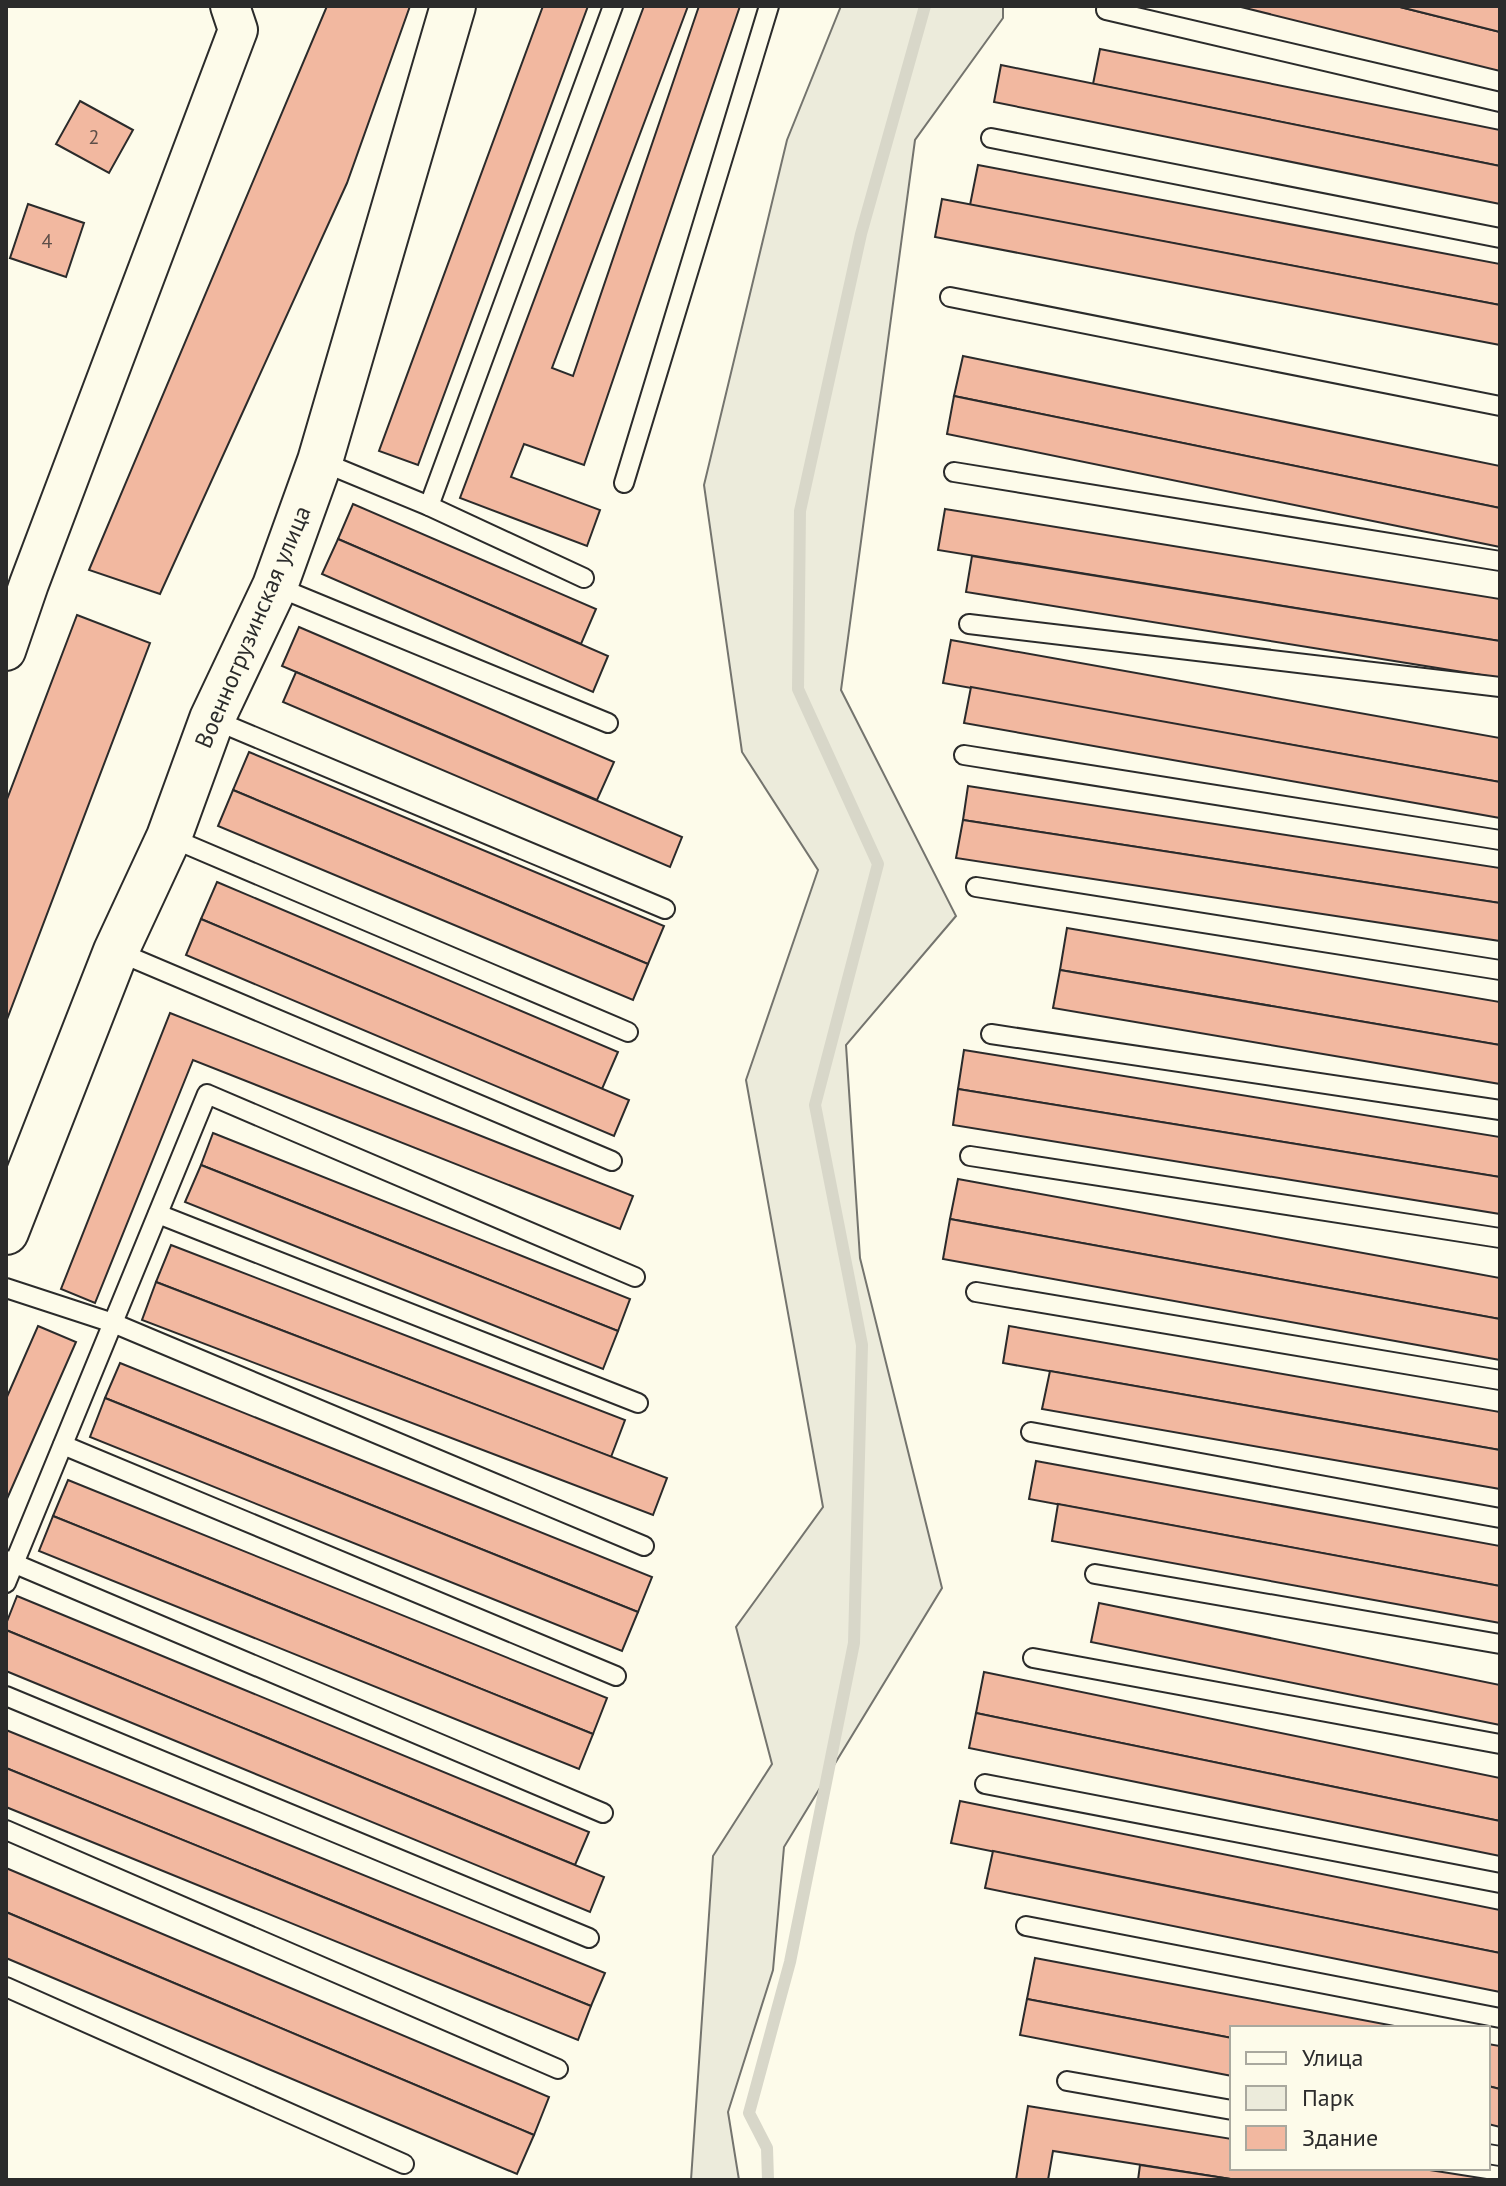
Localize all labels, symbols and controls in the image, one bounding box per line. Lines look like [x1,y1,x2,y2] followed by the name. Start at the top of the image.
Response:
[89,124,99,150] house number: 2
[42,228,53,254] house number: 4
[187,501,318,753] street label: Военногрузинская улица
[1230,2026,1490,2170] legend
[1302,2042,1363,2073] text: Улица
[1302,2082,1355,2113] text: Парк
[1302,2122,1378,2153] text: Здание

